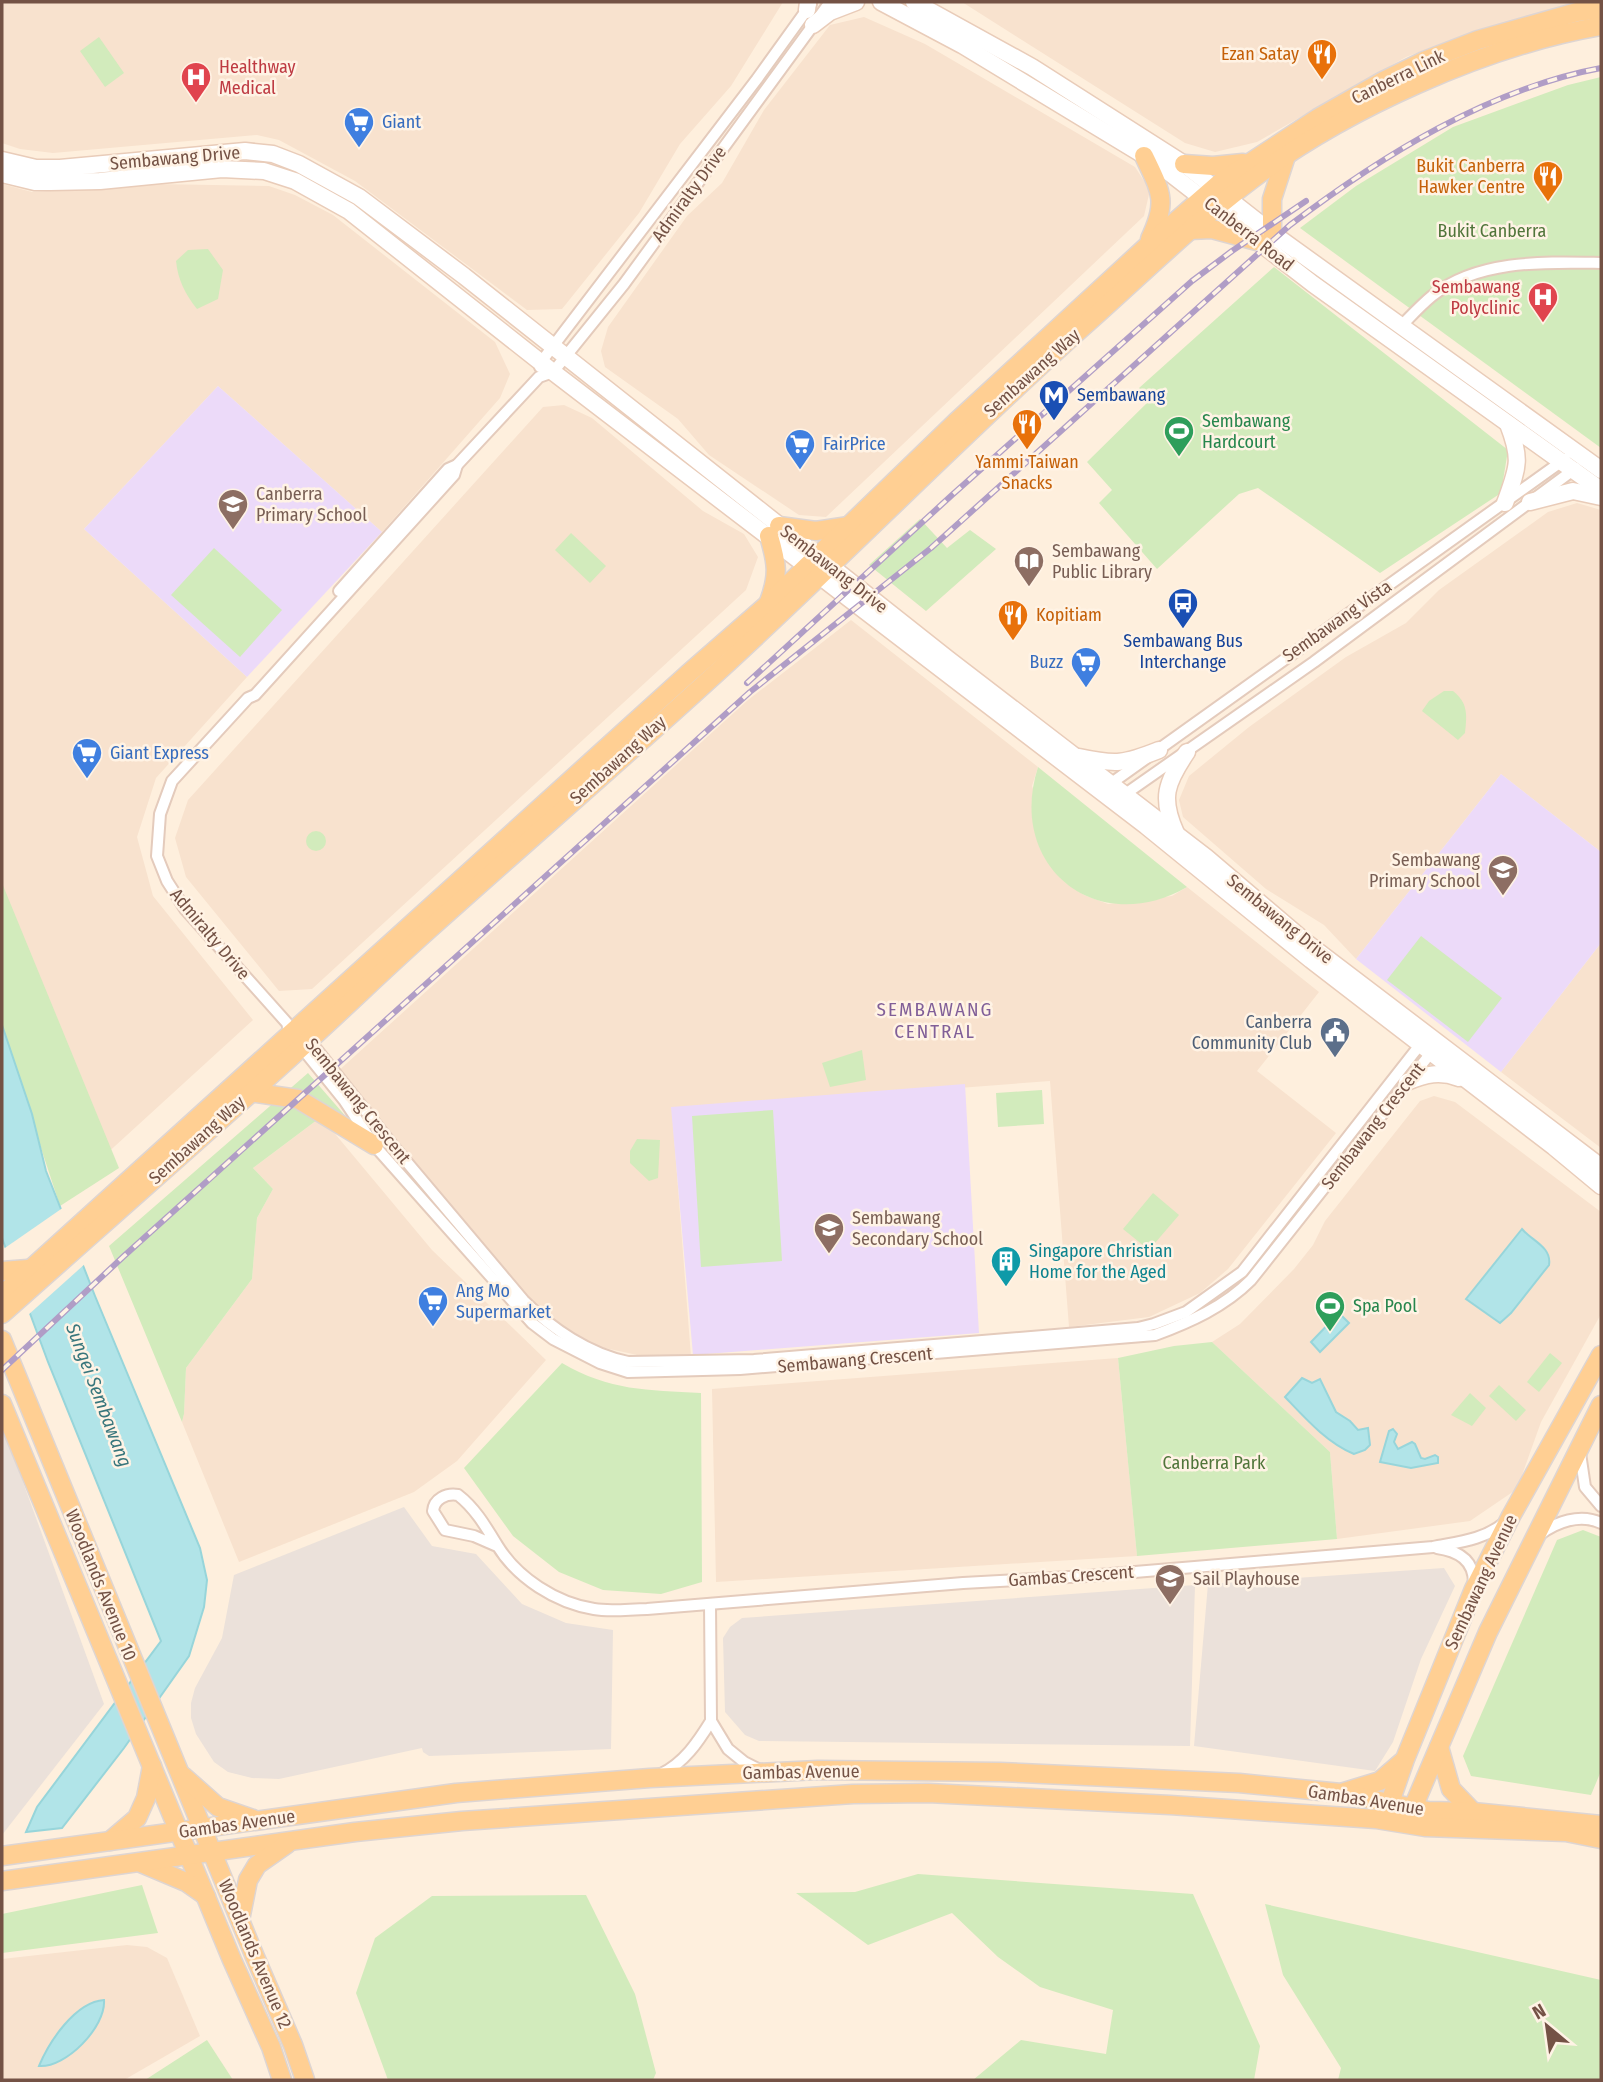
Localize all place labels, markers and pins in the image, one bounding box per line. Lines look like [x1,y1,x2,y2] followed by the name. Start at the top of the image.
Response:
[1305,37,1339,81] restaurant icon: Ezan Satay
[1221,43,1299,65] place label: Ezan Satay
[219,56,296,99] place label: Healthway Medical
[179,60,213,104] hospital icon: Healthway Medical
[342,105,376,149] supermarket icon: Giant
[382,111,421,133] place label: Giant
[1416,155,1525,198] place label: Bukit Canberra Hawker Centre
[1531,159,1565,203] restaurant icon: Bukit Canberra Hawker Centre
[1432,276,1521,319] place label: Sembawang Polyclinic
[1526,280,1560,324] hospital icon: Sembawang Polyclinic
[1037,378,1071,422] metro station icon: Sembawang
[1077,384,1166,406] place label: Sembawang
[1010,407,1044,451] restaurant icon: Yammi Taiwan Snacks
[1202,410,1291,453] place label: Sembawang Hardcourt
[1162,414,1196,458] sports icon: Sembawang Hardcourt
[783,427,817,471] supermarket icon: FairPrice
[823,433,886,455] place label: FairPrice
[975,451,1079,494] place label: Yammi Taiwan Snacks
[256,483,367,526] place label: Canberra Primary School
[216,487,250,531] school or university icon: Canberra Primary School
[1052,540,1152,583] place label: Sembawang Public Library
[1012,544,1046,588] library icon: Sembawang Public Library
[1166,586,1200,630] bus stop icon: Sembawang Bus Interchange
[996,598,1030,642] restaurant icon: Kopitiam
[1036,604,1102,626] place label: Kopitiam
[1123,630,1243,673] place label: Sembawang Bus Interchange
[1069,645,1103,689] supermarket icon: Buzz
[1030,651,1063,673] place label: Buzz
[70,736,104,780] supermarket icon: Giant Express
[110,742,209,764] place label: Giant Express
[1369,849,1481,892] place label: Sembawang Primary School
[1486,853,1520,897] school or university icon: Sembawang Primary School
[1192,1011,1312,1054] place label: Canberra Community Club
[1318,1015,1352,1059] public building icon: Canberra Community Club
[852,1207,983,1250] place label: Sembawang Secondary School
[812,1211,846,1255] school or university icon: Sembawang Secondary School
[1029,1240,1173,1283] place label: Singapore Christian Home for the Aged
[989,1244,1023,1288] building icon: Singapore Christian Home for the Aged
[456,1280,551,1323] place label: Ang Mo Supermarket
[416,1284,450,1328] supermarket icon: Ang Mo Supermarket
[1313,1289,1347,1333] sports icon: Spa Pool
[1353,1295,1417,1317] place label: Spa Pool
[1153,1562,1187,1606] school or university icon: Sail Playhouse
[1193,1568,1300,1590] place label: Sail Playhouse

